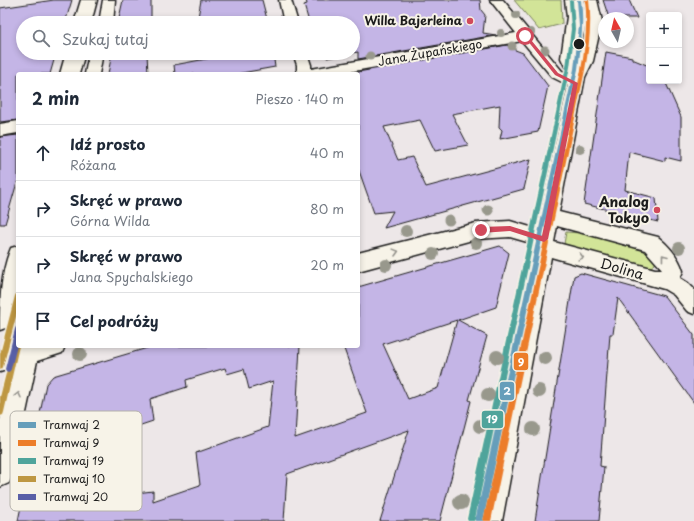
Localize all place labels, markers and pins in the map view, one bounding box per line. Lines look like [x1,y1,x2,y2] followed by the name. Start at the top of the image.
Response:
[364,11,463,29] place label: Willa Bajerleina
[465,16,475,26] marker: Willa Bajerleina
[572,37,586,51] unlabelled marker
[598,191,649,228] place label: Analog Tokyo
[652,205,662,215] marker: Analog Tokyo

